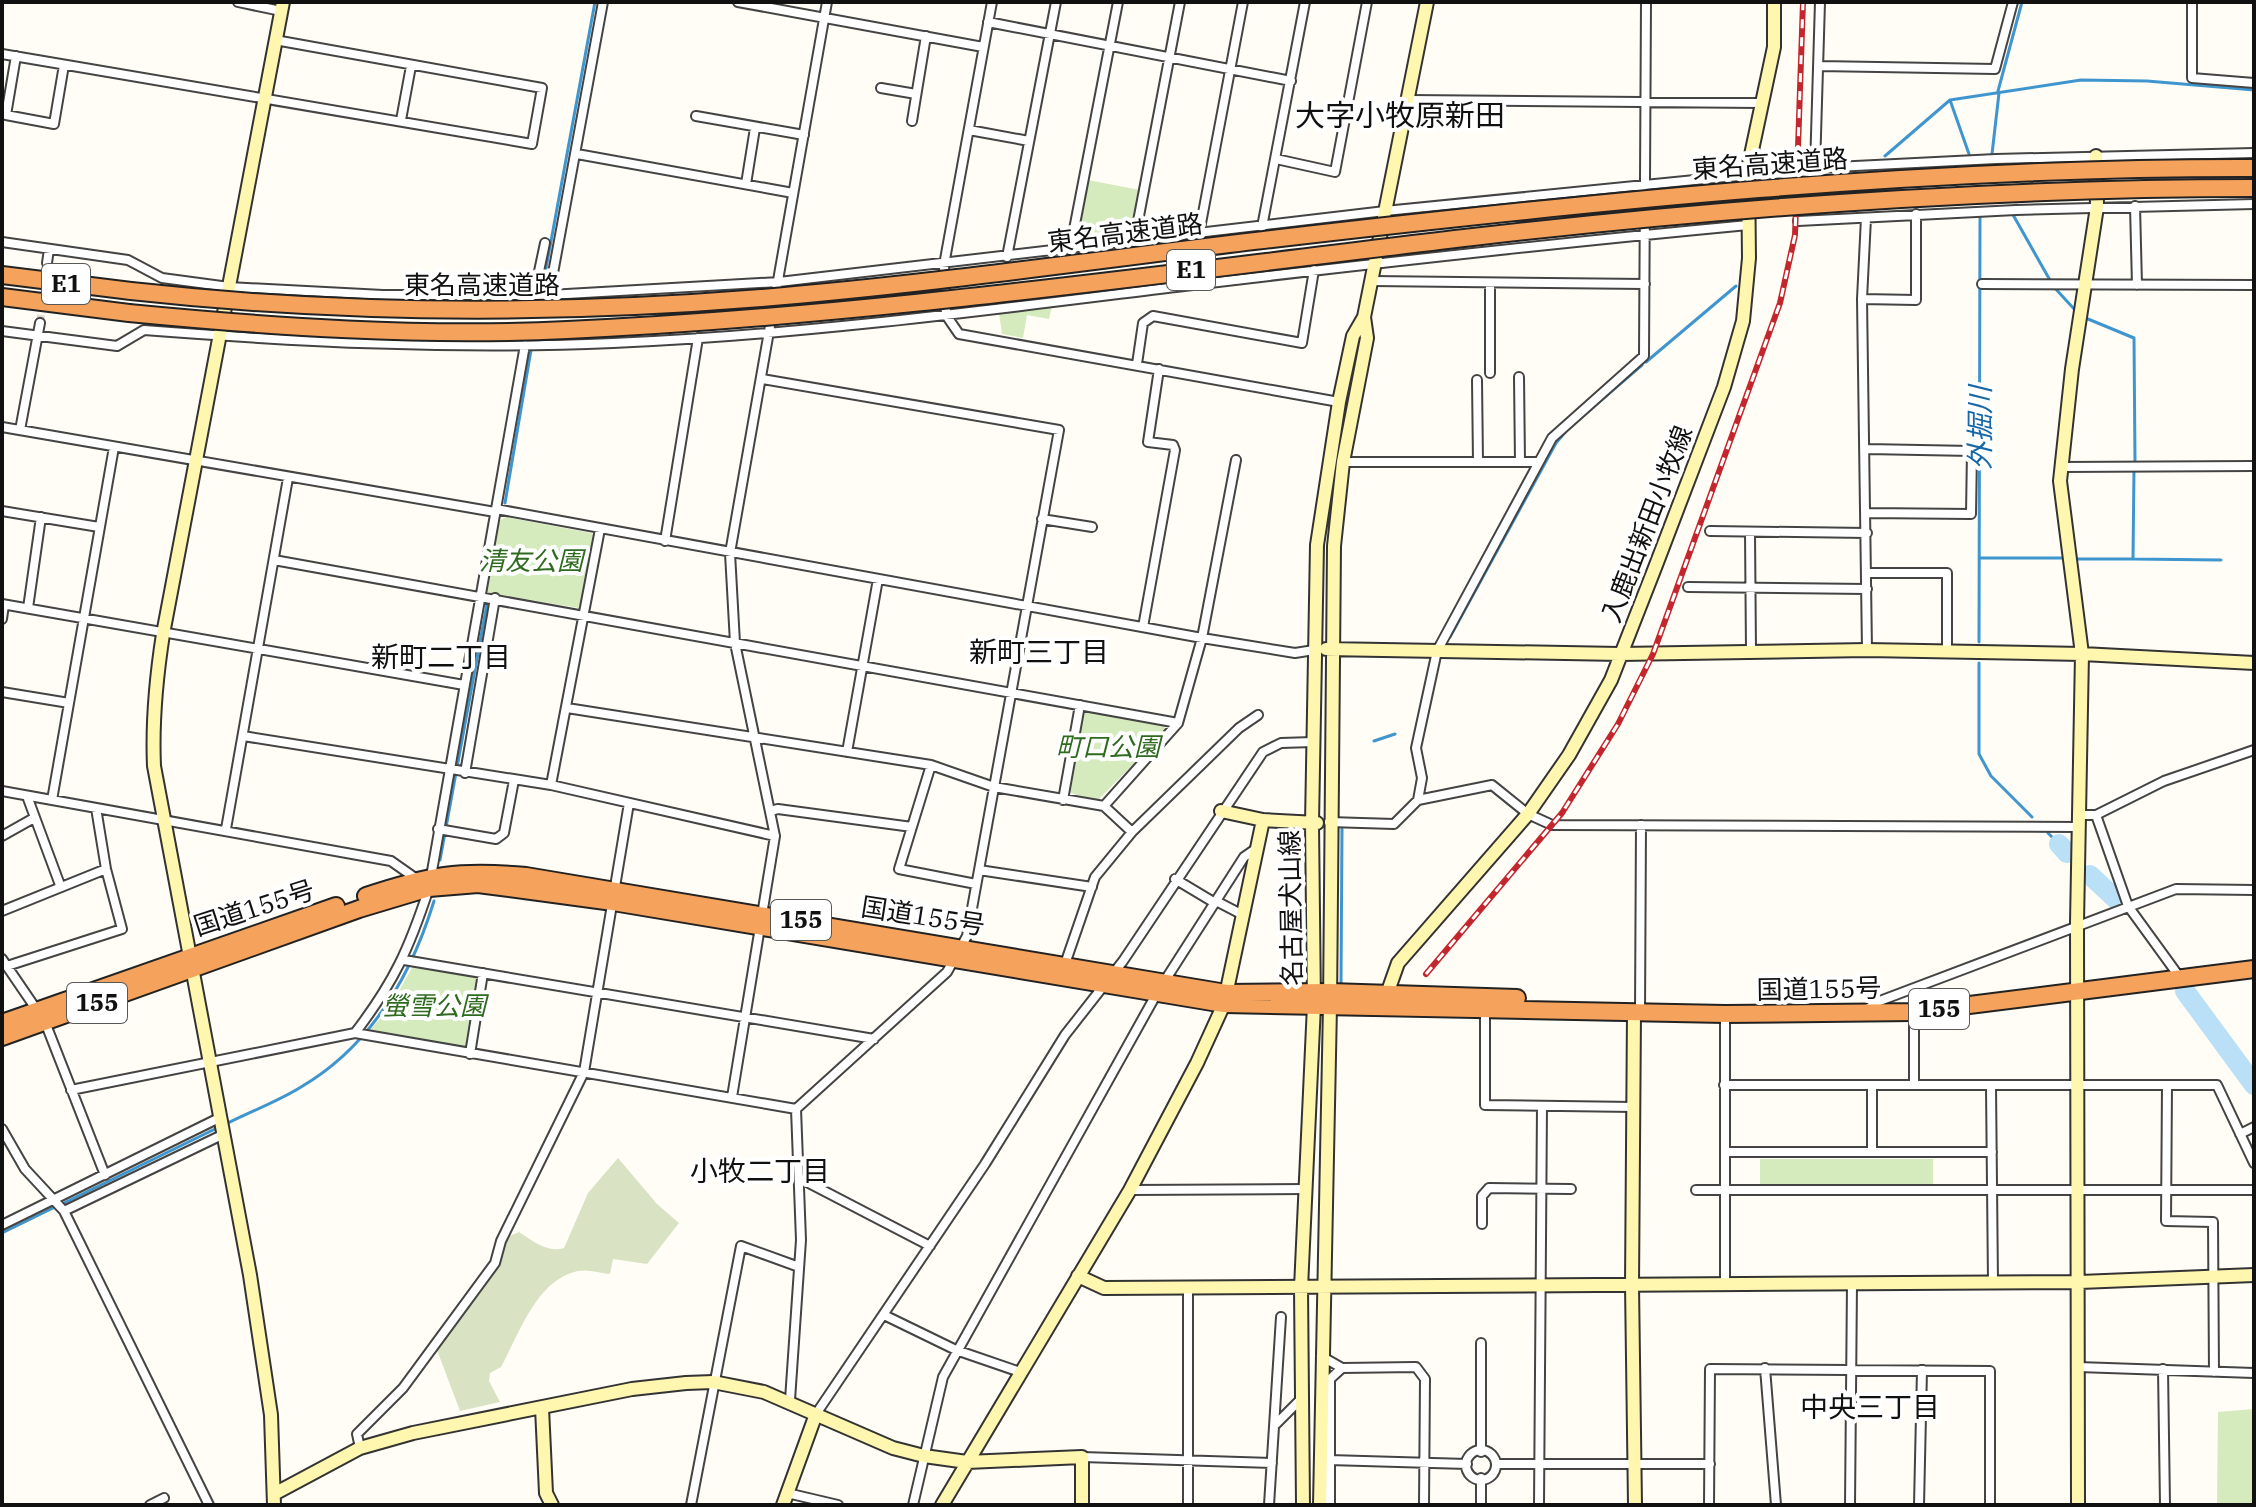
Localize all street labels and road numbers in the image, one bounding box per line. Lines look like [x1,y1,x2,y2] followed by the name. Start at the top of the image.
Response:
[1691,141,1849,185] street label: 東名高速道路
[1045,206,1204,258] street label: 東名高速道路
[1167,250,1215,290] road number: E1
[42,264,90,304] road number: E1
[404,267,560,301] street label: 東名高速道路
[1593,420,1699,627] street label: 入鹿出新田小牧線
[1272,830,1308,986] street label: 名古屋犬山線
[189,872,318,943] street label: 国道155号
[859,888,987,942] street label: 国道155号
[771,900,831,940] road number: 155
[1756,970,1882,1006] street label: 国道155号
[67,983,127,1023] road number: 155
[1909,989,1969,1029] road number: 155

